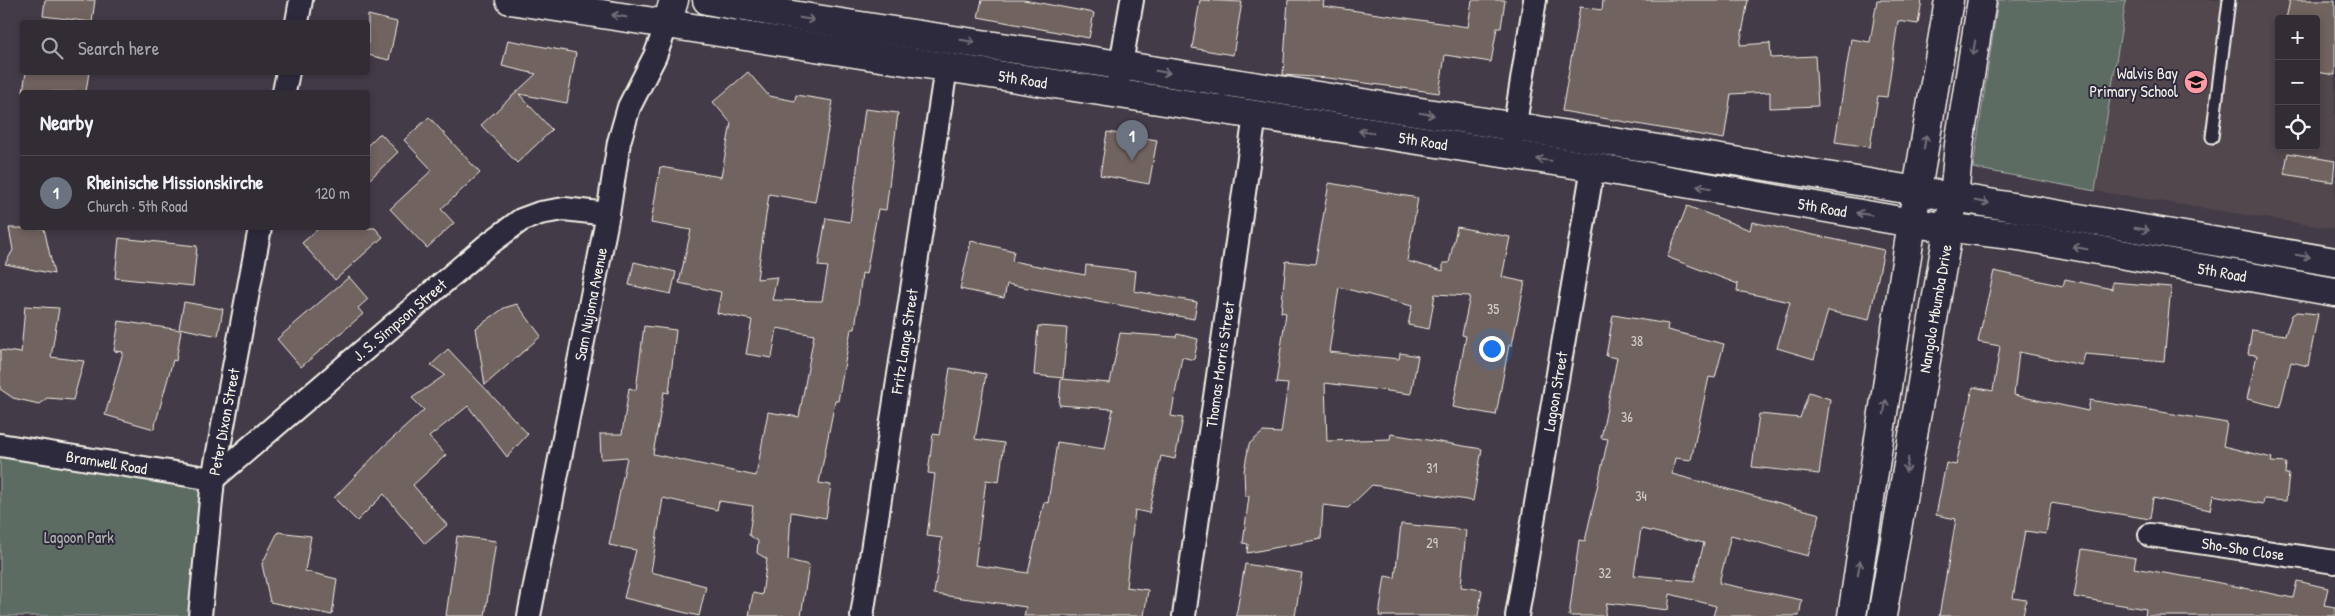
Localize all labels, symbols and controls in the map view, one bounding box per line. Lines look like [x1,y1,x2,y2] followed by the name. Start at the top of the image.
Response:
[611,11,627,21] one-way arrow
[798,14,814,24] one-way arrow
[2275,15,2320,150] map controls
[2275,15,2320,60] button: +
[20,20,370,75] search box
[38,34,66,62] icon: search
[78,35,159,61] text: Search here
[959,36,975,46] one-way arrow
[1969,40,1979,56] one-way arrow
[2275,60,2320,105] button: −
[2089,62,2179,102] place label: Walvis Bay Primary School
[997,64,1049,94] street label: 5th Road
[1154,68,1170,78] one-way arrow
[2183,69,2209,95] school or university icon: Walvis Bay Primary School
[2275,105,2320,150] button: locate
[40,108,93,137] text: Nearby
[1419,109,1435,119] one-way arrow
[1116,120,1148,161] pin: 1
[1397,126,1449,155] street label: 5th Road
[1358,127,1374,137] one-way arrow
[1921,134,1931,150] one-way arrow
[1536,155,1552,165] one-way arrow
[87,169,263,195] text: Rheinische Missionskirche
[1697,181,1713,191] one-way arrow
[53,182,59,204] text: 1
[315,182,350,204] text: 120 m
[1796,192,1849,222] street label: 5th Road
[87,195,187,217] text: Church · 5th Road
[1974,197,1990,207] one-way arrow
[1857,209,1873,219] one-way arrow
[2134,224,2150,234] one-way arrow
[1913,242,1957,375] street label: Nangolo Mbumba Drive
[2072,242,2088,252] one-way arrow
[568,245,612,362] street label: Sam Nujoma Avenue
[2294,252,2310,262] one-way arrow
[2196,257,2248,287] street label: 5th Road
[348,273,452,366] street label: J. S. Simpson Street
[885,287,923,396] street label: Fritz Lange Street
[1487,299,1499,318] house number: 35
[1200,300,1239,429] street label: Thomas Morris Street
[1631,331,1643,350] house number: 38
[1479,336,1505,362] your location
[1537,349,1573,433] street label: Lagoon Street
[203,366,245,477] street label: Peter Dixon Street
[1880,400,1890,416] one-way arrow
[1621,407,1633,426] house number: 36
[64,445,149,479] street label: Bramwell Road
[1902,457,1912,473] one-way arrow
[1426,458,1438,477] house number: 31
[1635,486,1647,505] house number: 34
[44,526,114,548] park label: Lagoon Park
[2200,532,2286,566] street label: Sho-Sho Close
[1426,533,1438,552] house number: 29
[1855,560,1865,576] one-way arrow
[1599,563,1612,582] house number: 32

